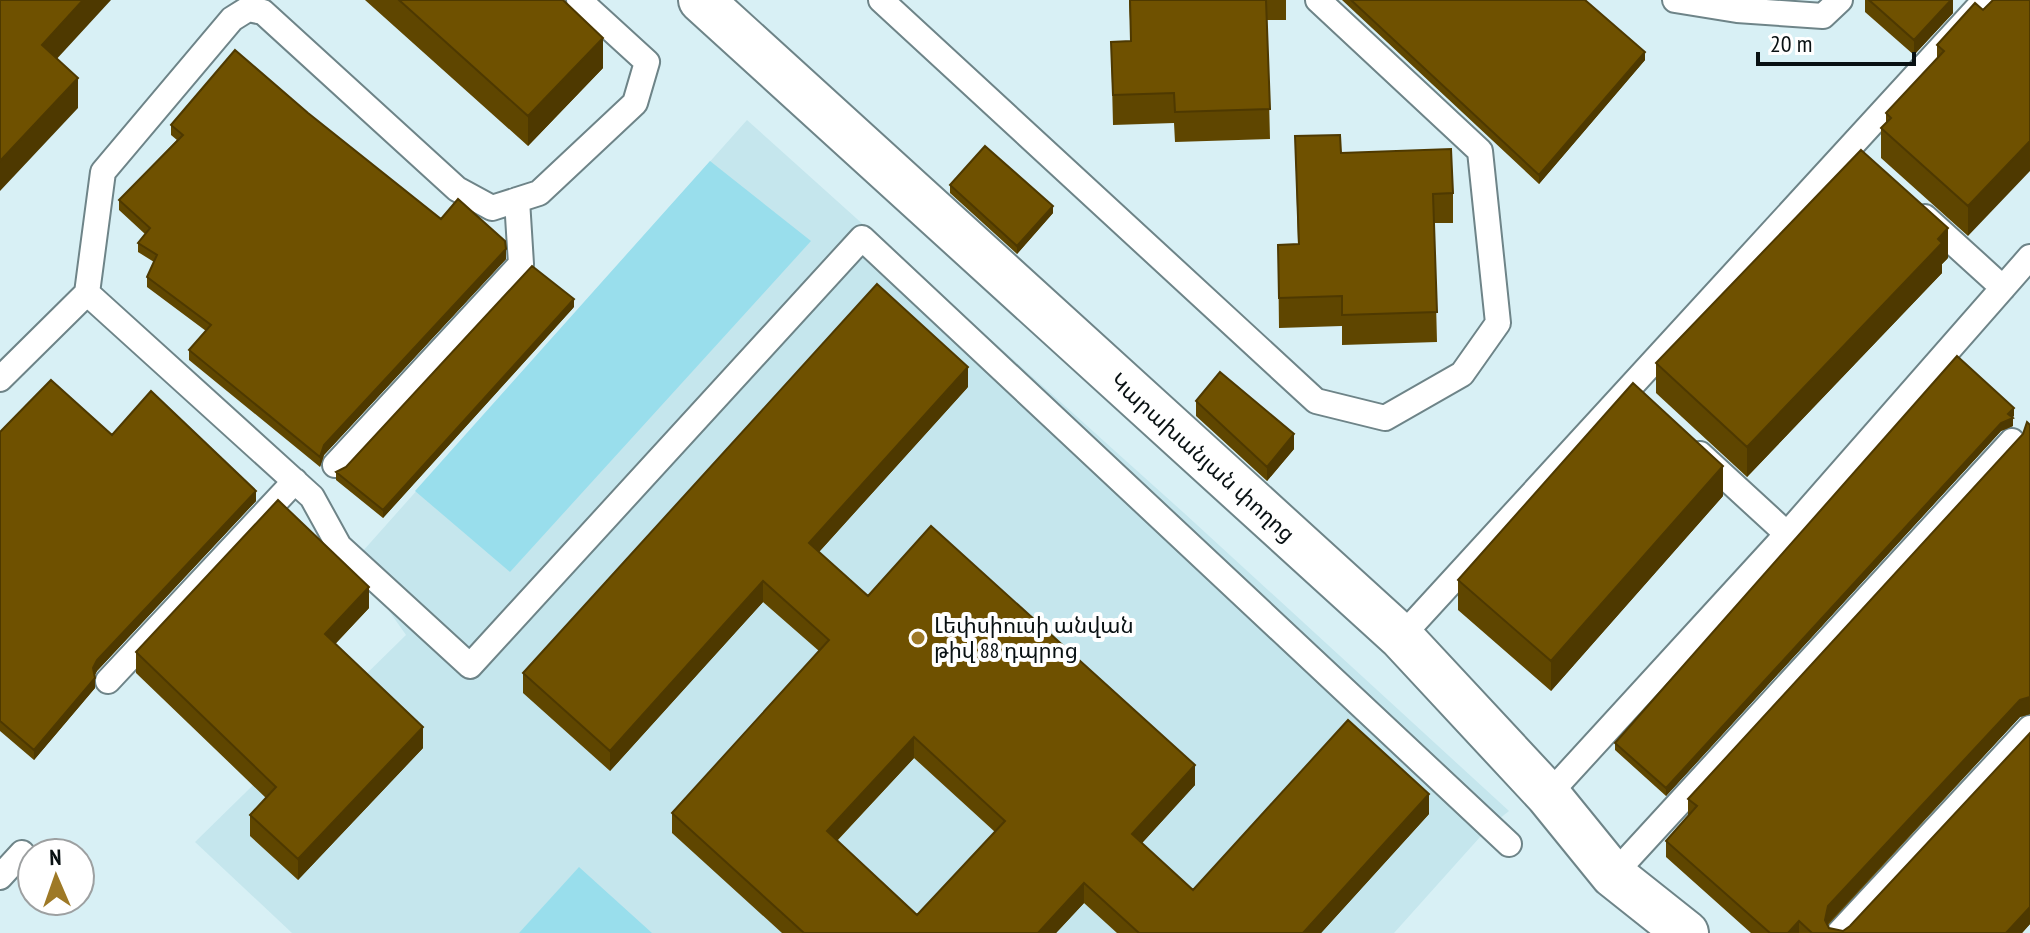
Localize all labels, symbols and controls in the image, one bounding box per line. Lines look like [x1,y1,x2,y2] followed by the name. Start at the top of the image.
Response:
[1758,16,1914,66] scale bar
[1770,28,1812,59] text: 20 m
[1105,367,1301,547] street label: Կարախանյան փողոց
[934,611,1134,664] place label: Լեփսիուսի անվան թիվ 88 դպրոց
[909,629,927,647] marker: Լեփսիուսի անվան թիվ 88 դպրոց
[16,837,96,917] north arrow
[49,843,62,871] text: N

